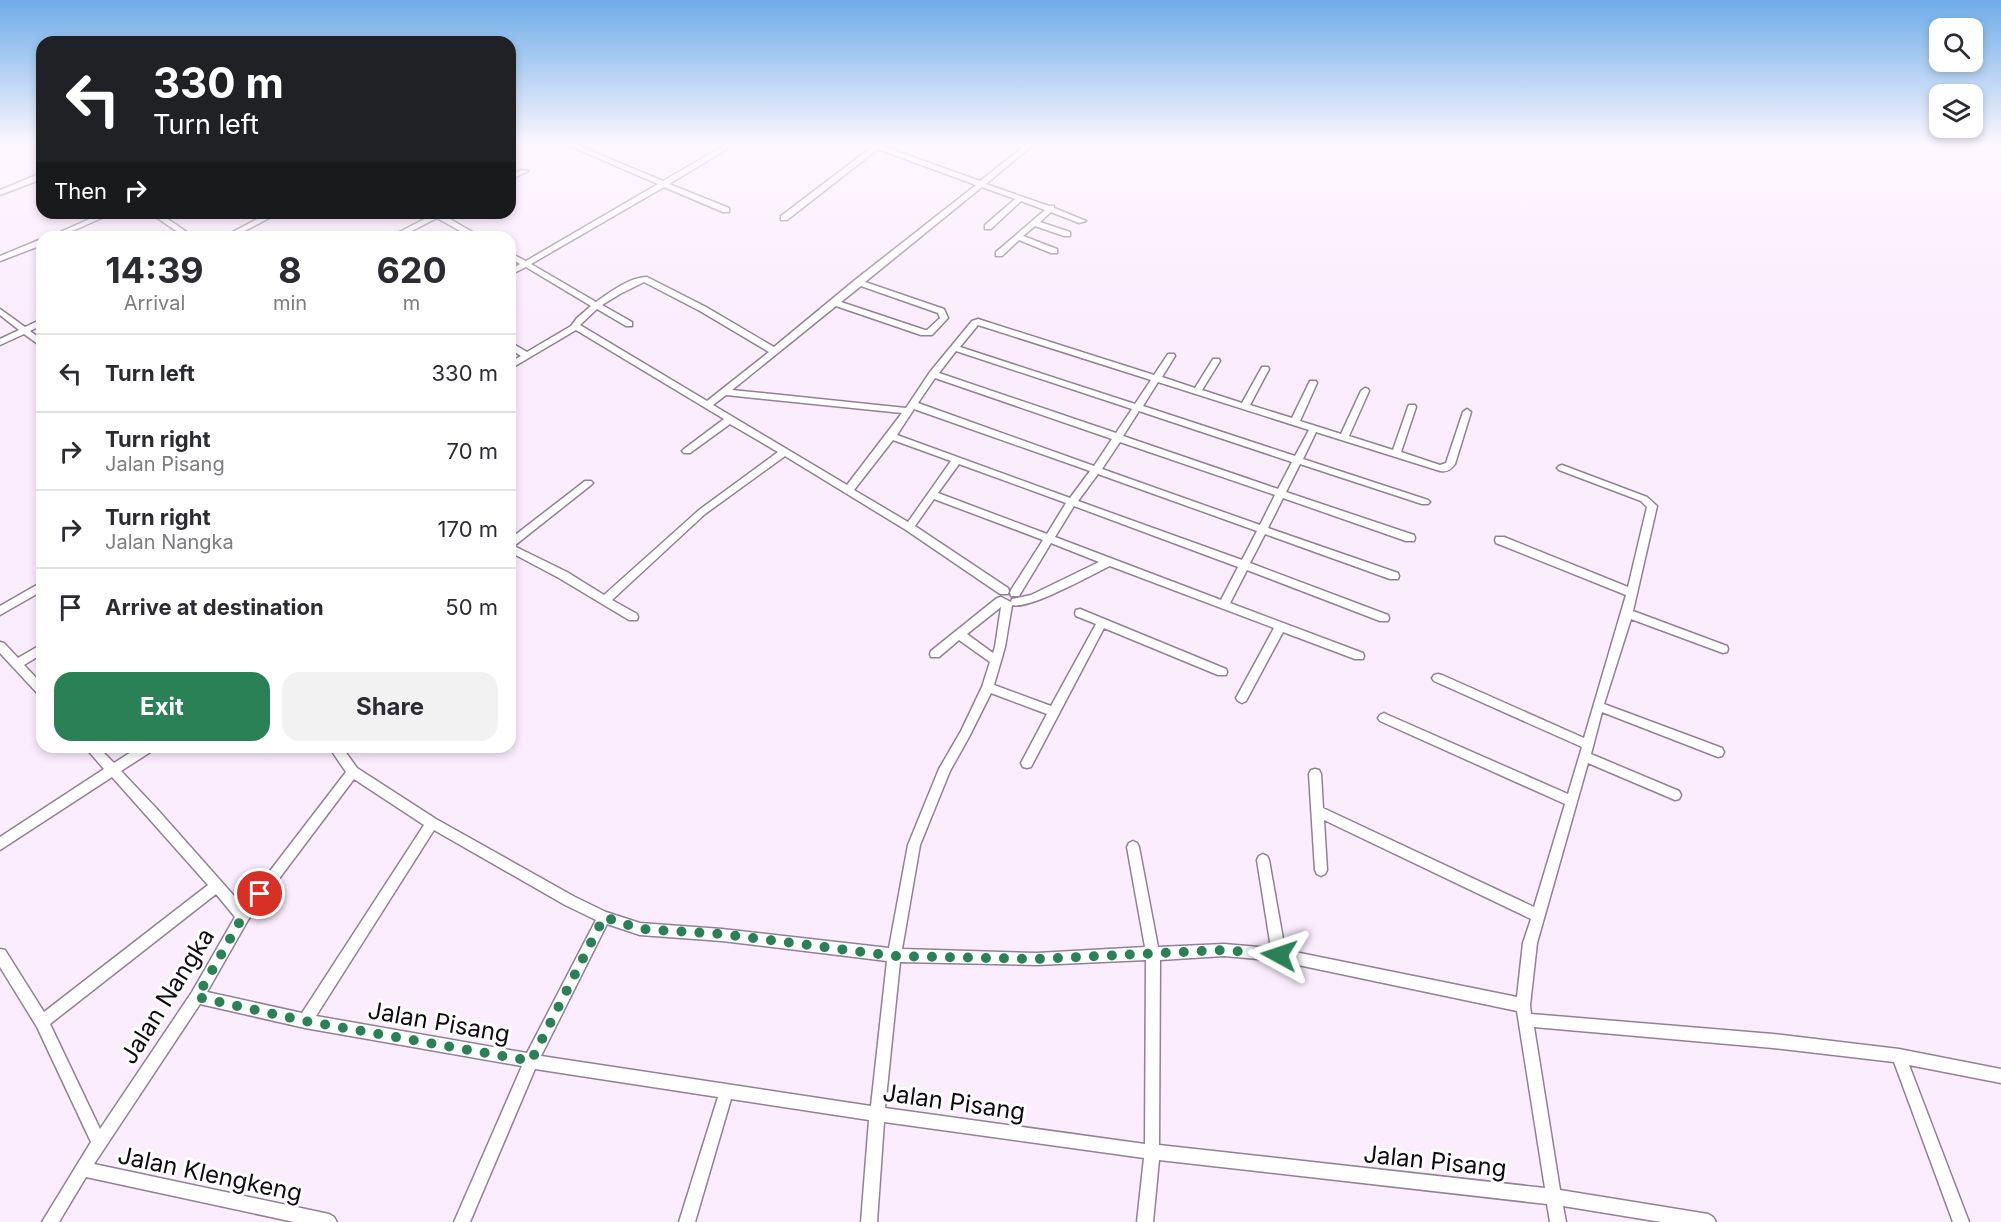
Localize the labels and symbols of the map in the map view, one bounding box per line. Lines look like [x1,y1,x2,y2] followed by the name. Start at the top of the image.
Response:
[234,868,285,919] pin
[114,923,220,1069] street label: Jalan Nangka
[1247,923,1311,987] position arrow
[366,995,512,1049] street label: Jalan Pisang
[881,1078,1027,1126] street label: Jalan Pisang
[1362,1139,1508,1183] street label: Jalan Pisang
[115,1140,305,1208] street label: Jalan Klengkeng

